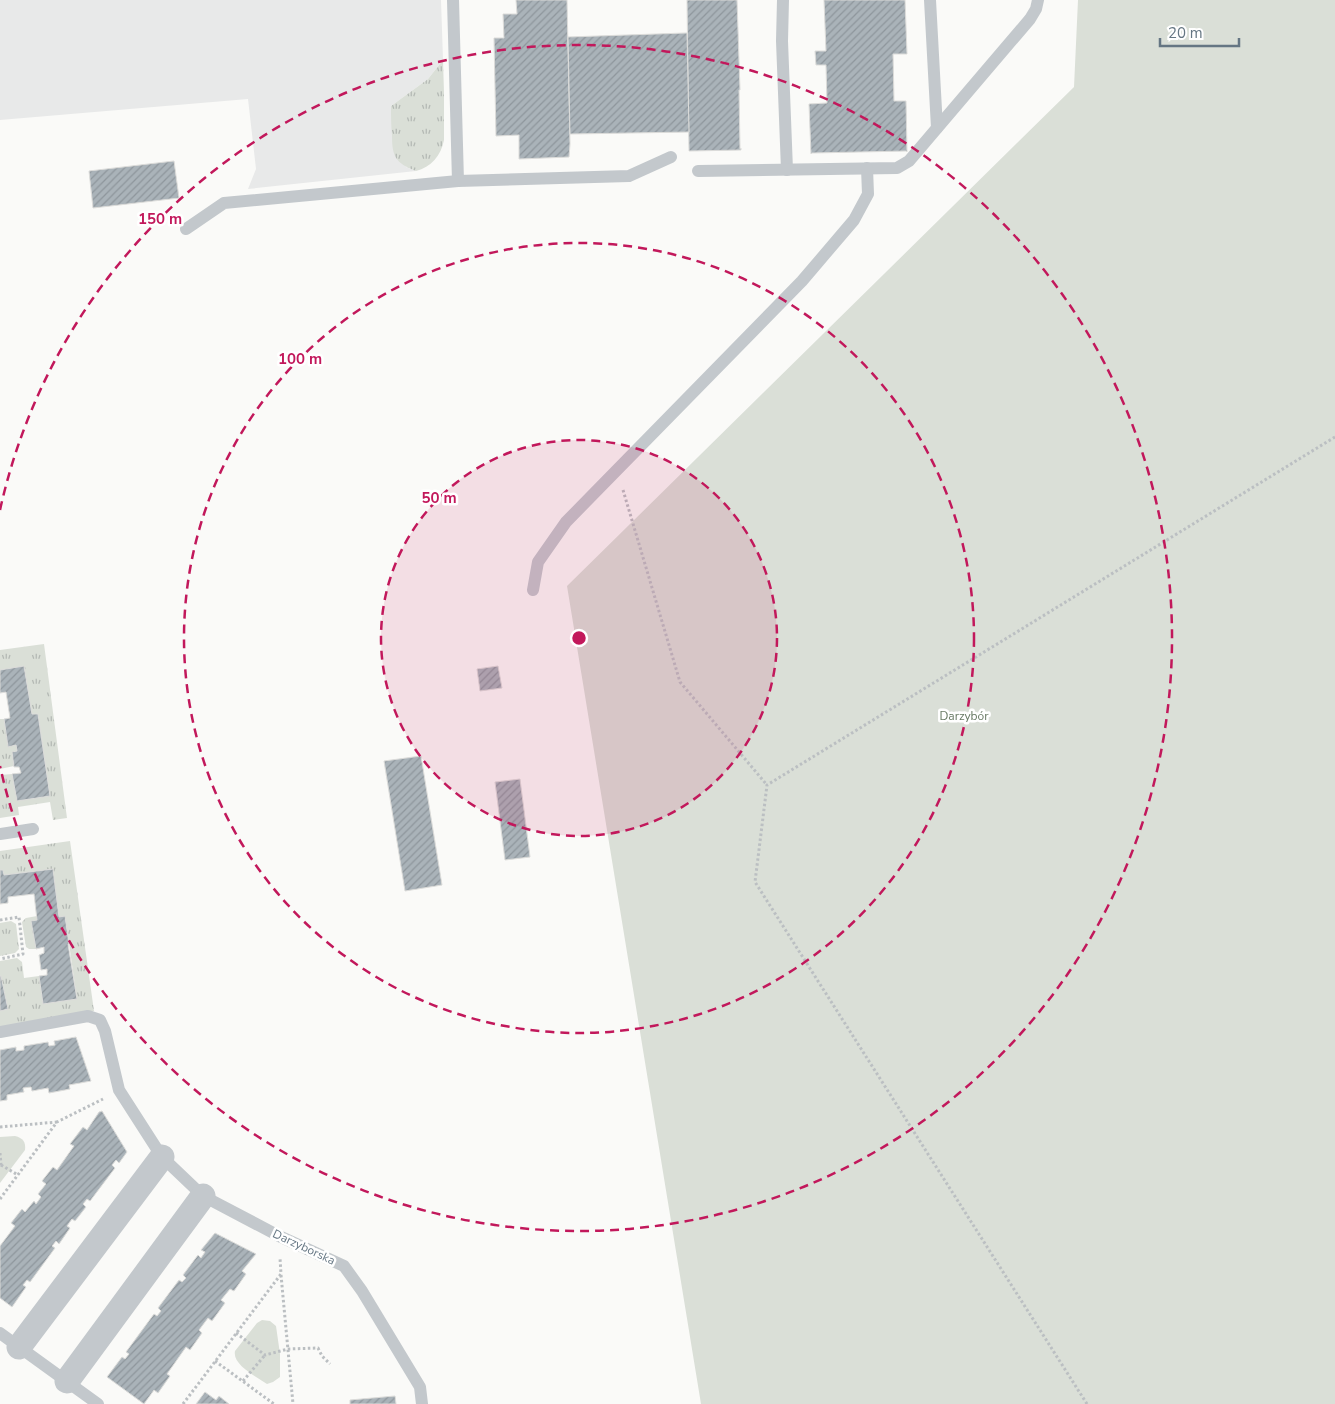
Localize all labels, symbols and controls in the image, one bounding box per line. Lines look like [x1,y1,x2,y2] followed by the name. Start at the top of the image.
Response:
[1160,15,1239,47] scale bar
[1168,23,1203,43] text: 20 m
[138,209,182,229] text: 150 m
[278,349,322,369] text: 100 m
[421,488,457,508] text: 50 m
[570,629,588,647] centre of rings
[939,708,989,724] park label: Darzybór
[270,1226,338,1268] street label: Darzyborska

